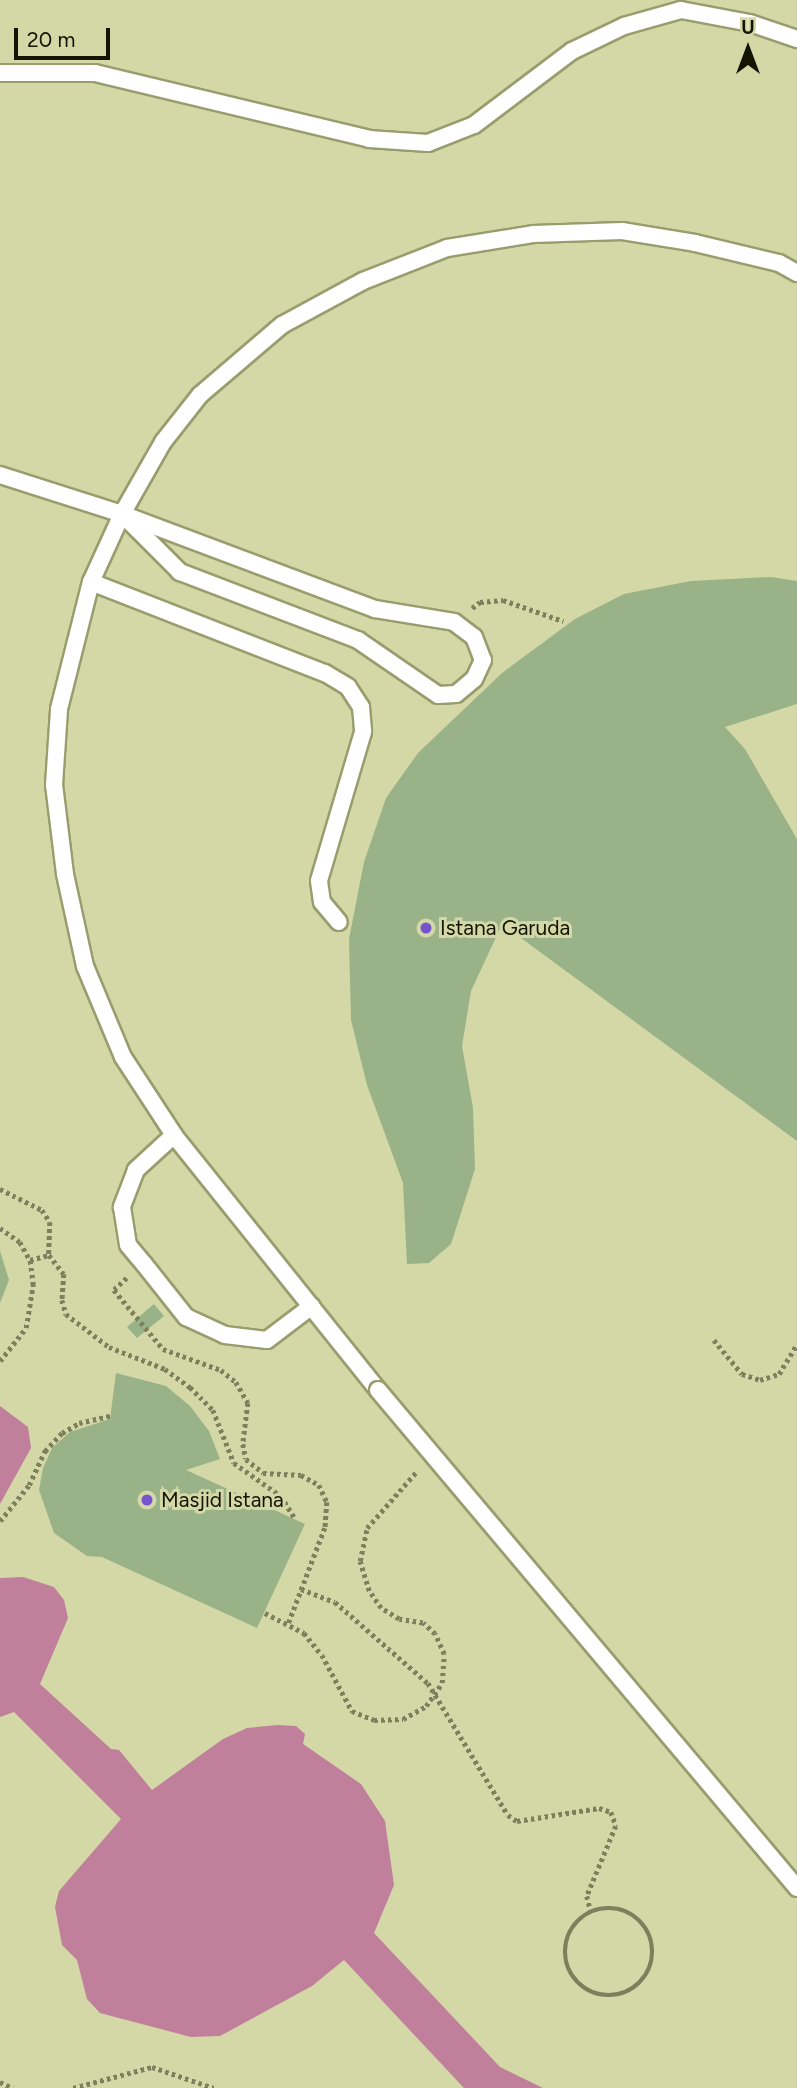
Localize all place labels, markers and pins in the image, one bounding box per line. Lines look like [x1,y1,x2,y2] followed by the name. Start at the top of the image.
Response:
[440,915,570,941] place label: Istana Garuda
[418,920,434,936] marker: Istana Garuda
[161,1487,284,1513] place label: Masjid Istana
[139,1492,155,1508] marker: Masjid Istana

